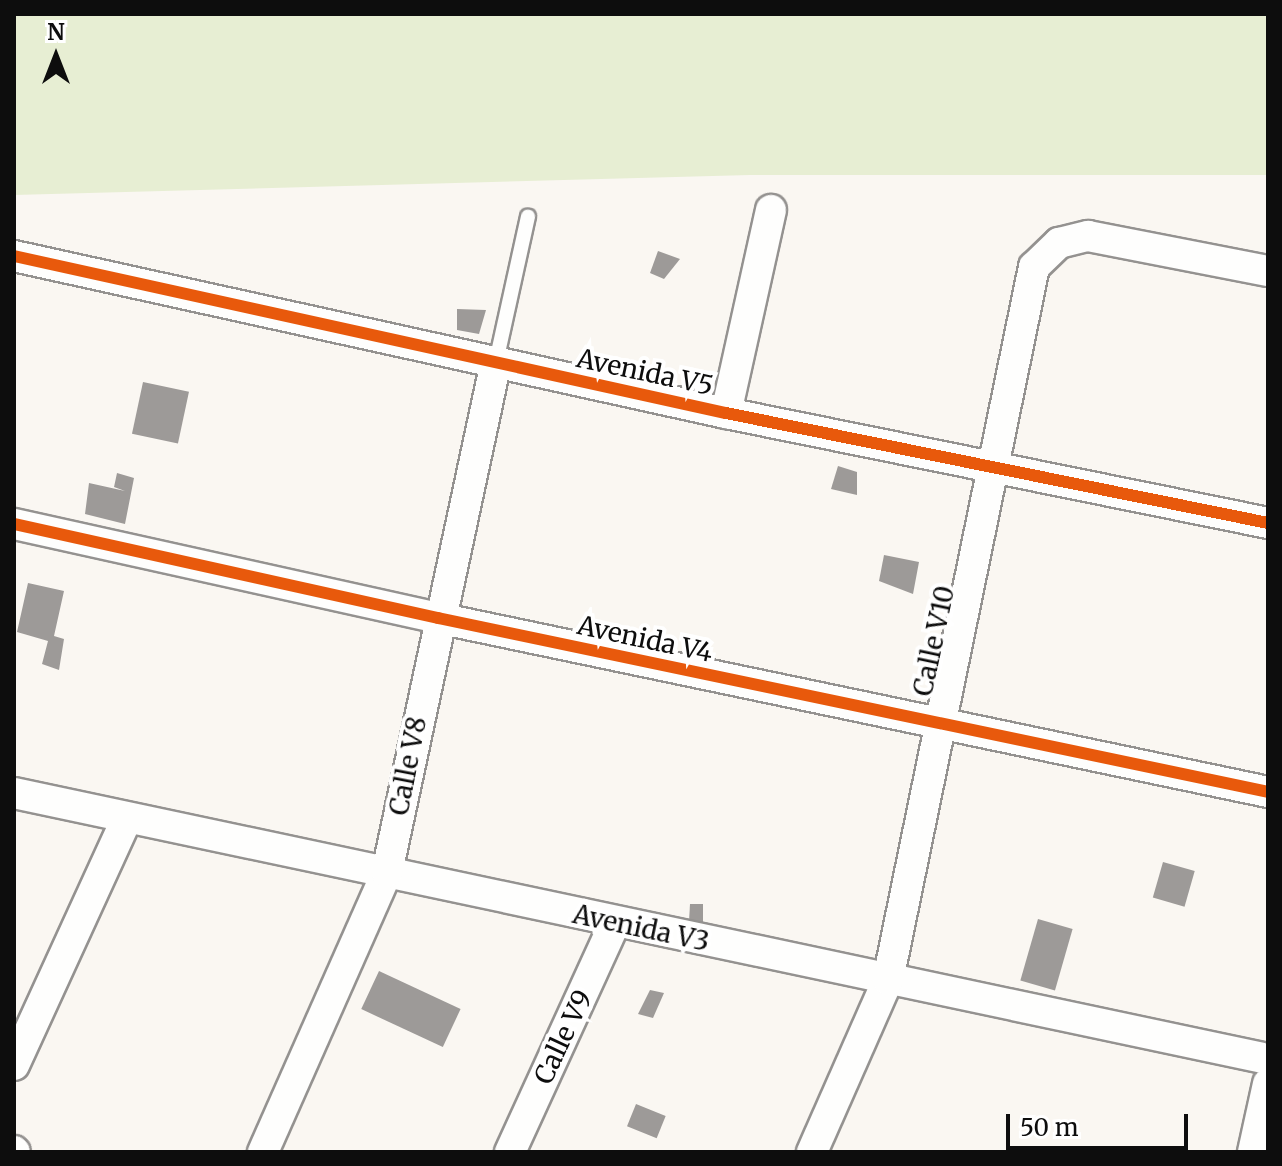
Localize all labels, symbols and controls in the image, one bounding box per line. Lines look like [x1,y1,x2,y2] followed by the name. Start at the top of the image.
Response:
[16,16,96,96] north arrow
[47,18,65,46] text: N
[574,342,716,402] street label: Avenida V5
[907,583,961,699] street label: Calle V10
[575,609,715,669] street label: Avenida V4
[383,714,433,818] street label: Calle V8
[570,898,712,958] street label: Avenida V3
[528,985,598,1089] street label: Calle V9
[1010,1098,1192,1148] scale bar
[1020,1112,1079,1143] text: 50 m

